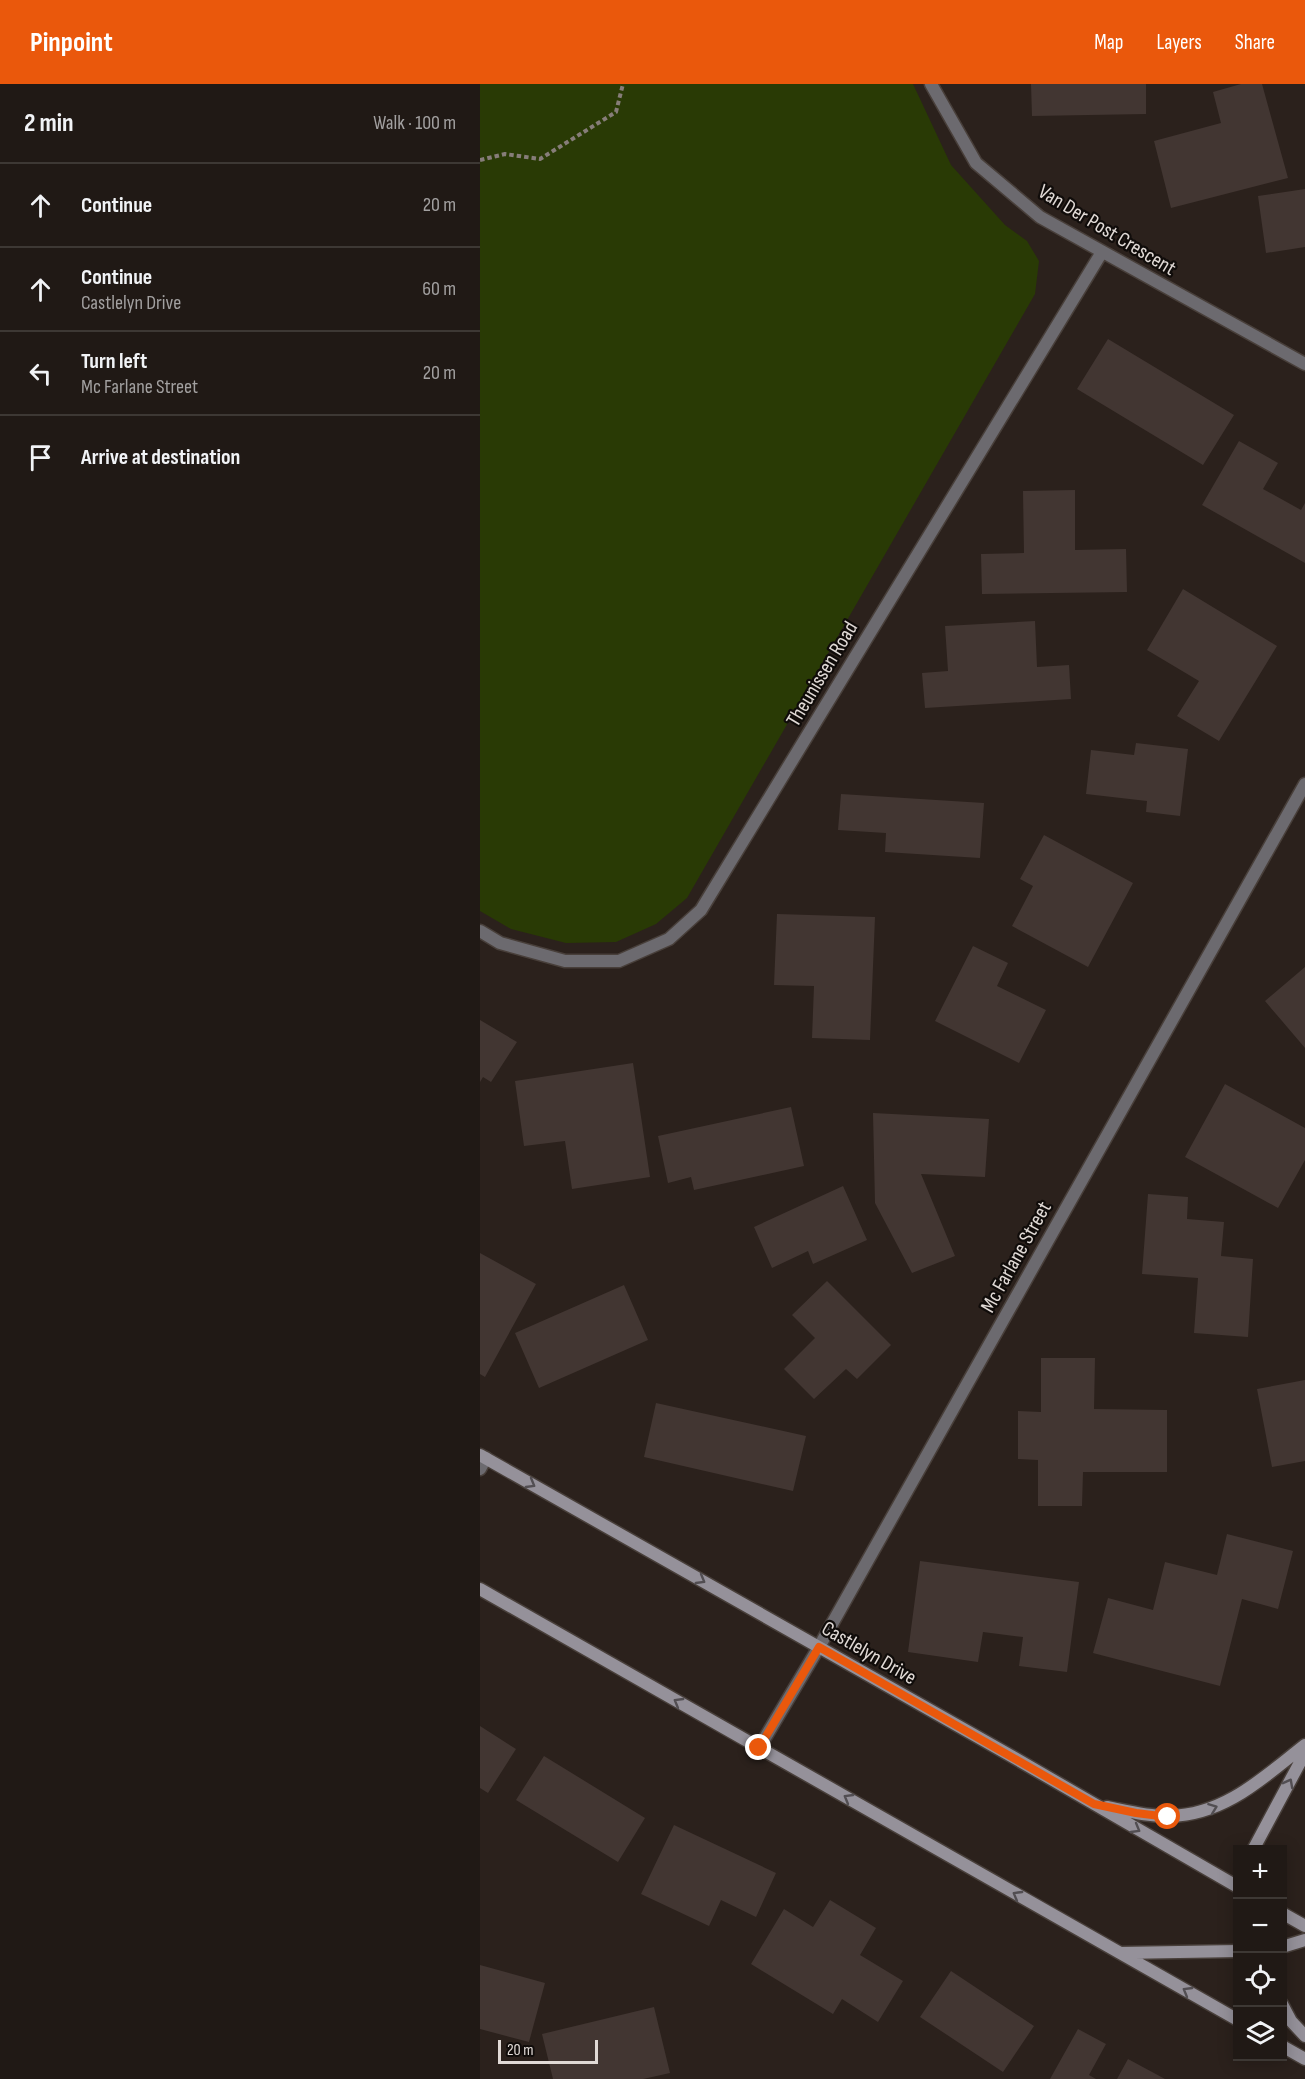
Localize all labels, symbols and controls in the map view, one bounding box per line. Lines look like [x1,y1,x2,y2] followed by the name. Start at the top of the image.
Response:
[30,26,113,59] text: Pinpoint
[1094,30,1123,55] text: Map
[1156,30,1202,55] text: Layers
[1235,30,1275,55] text: Share
[24,108,74,139] text: 2 min
[373,111,456,135] text: Walk · 100 m
[1034,179,1180,281] street label: Van Der Post Crescent
[24,189,57,222] icon: ahead
[81,192,152,219] text: Continue
[423,193,456,217] text: 20 m
[81,264,152,291] text: Continue
[24,273,57,306] icon: ahead
[422,277,456,301] text: 60 m
[81,291,181,315] text: Castlelyn Drive
[81,348,147,375] text: Turn left
[24,357,57,390] icon: left
[423,361,456,385] text: 20 m
[81,375,198,399] text: Mc Farlane Street
[24,441,57,474] icon: arrive
[81,444,240,471] text: Arrive at destination
[781,617,863,731] street label: Theunissen Road
[975,1197,1057,1317] street label: Mc Farlane Street
[525,1476,535,1488] one-way arrow
[694,1572,705,1584] one-way arrow
[817,1616,921,1690] street label: Castlelyn Drive
[674,1698,684,1709] one-way arrow
[745,1734,771,1760] route end
[1282,1779,1293,1789] one-way arrow
[843,1794,854,1806] one-way arrow
[1154,1803,1180,1829] route start
[1206,1803,1217,1815] one-way arrow
[1130,1821,1140,1833] one-way arrow
[1233,1845,1287,2061] map controls
[1233,1845,1287,1899] button: +
[1013,1891,1023,1902] one-way arrow
[1233,1899,1287,1953] button: −
[1233,1953,1287,2007] button: locate
[1183,1987,1193,1998] one-way arrow
[1233,2007,1287,2061] button: layers
[498,2037,598,2064] scale bar
[507,2041,534,2060] text: 20 m

